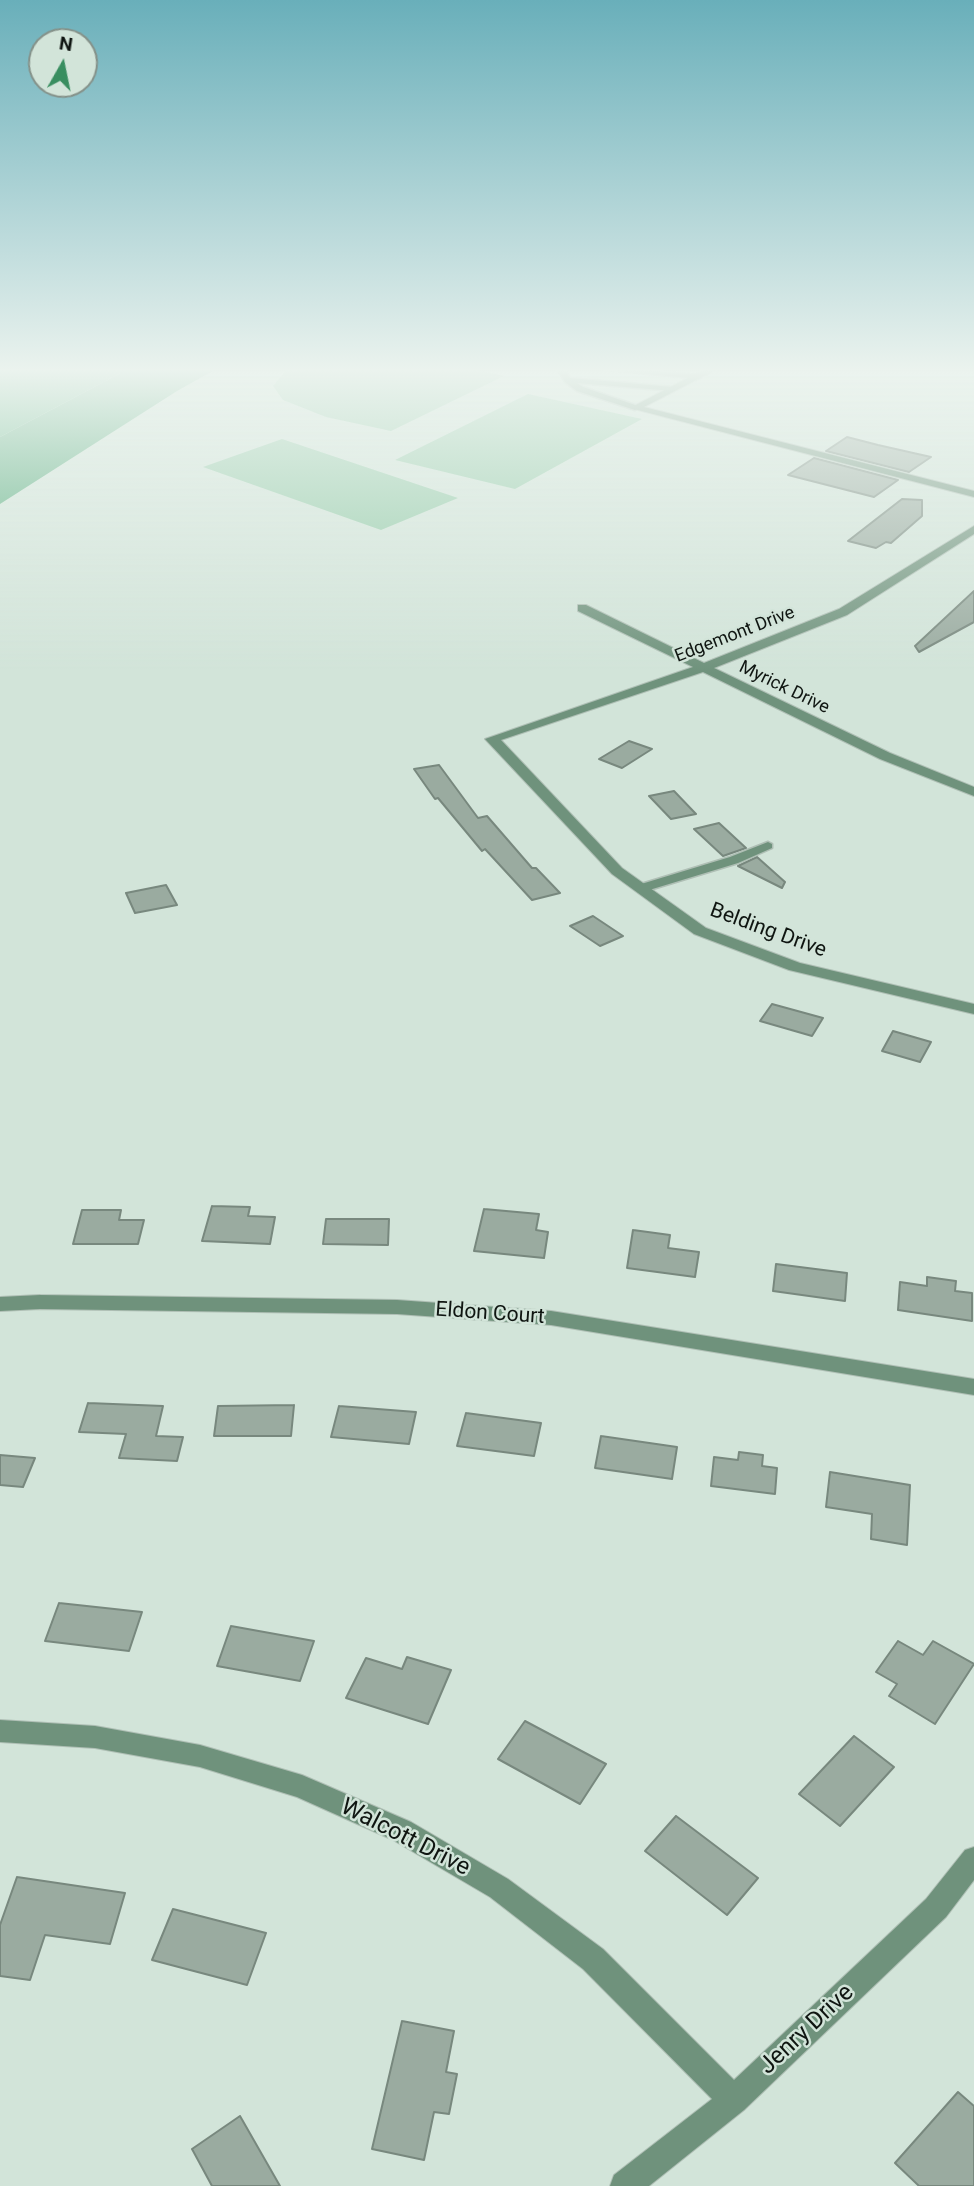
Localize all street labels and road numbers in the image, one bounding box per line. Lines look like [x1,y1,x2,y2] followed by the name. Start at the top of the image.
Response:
[672,602,798,668] street label: Edgemont Drive
[735,657,833,719] street label: Myrick Drive
[706,898,830,964] street label: Belding Drive
[435,1298,545,1330] street label: Eldon Court
[335,1793,475,1883] street label: Walcott Drive
[754,1979,860,2081] street label: Jenry Drive

